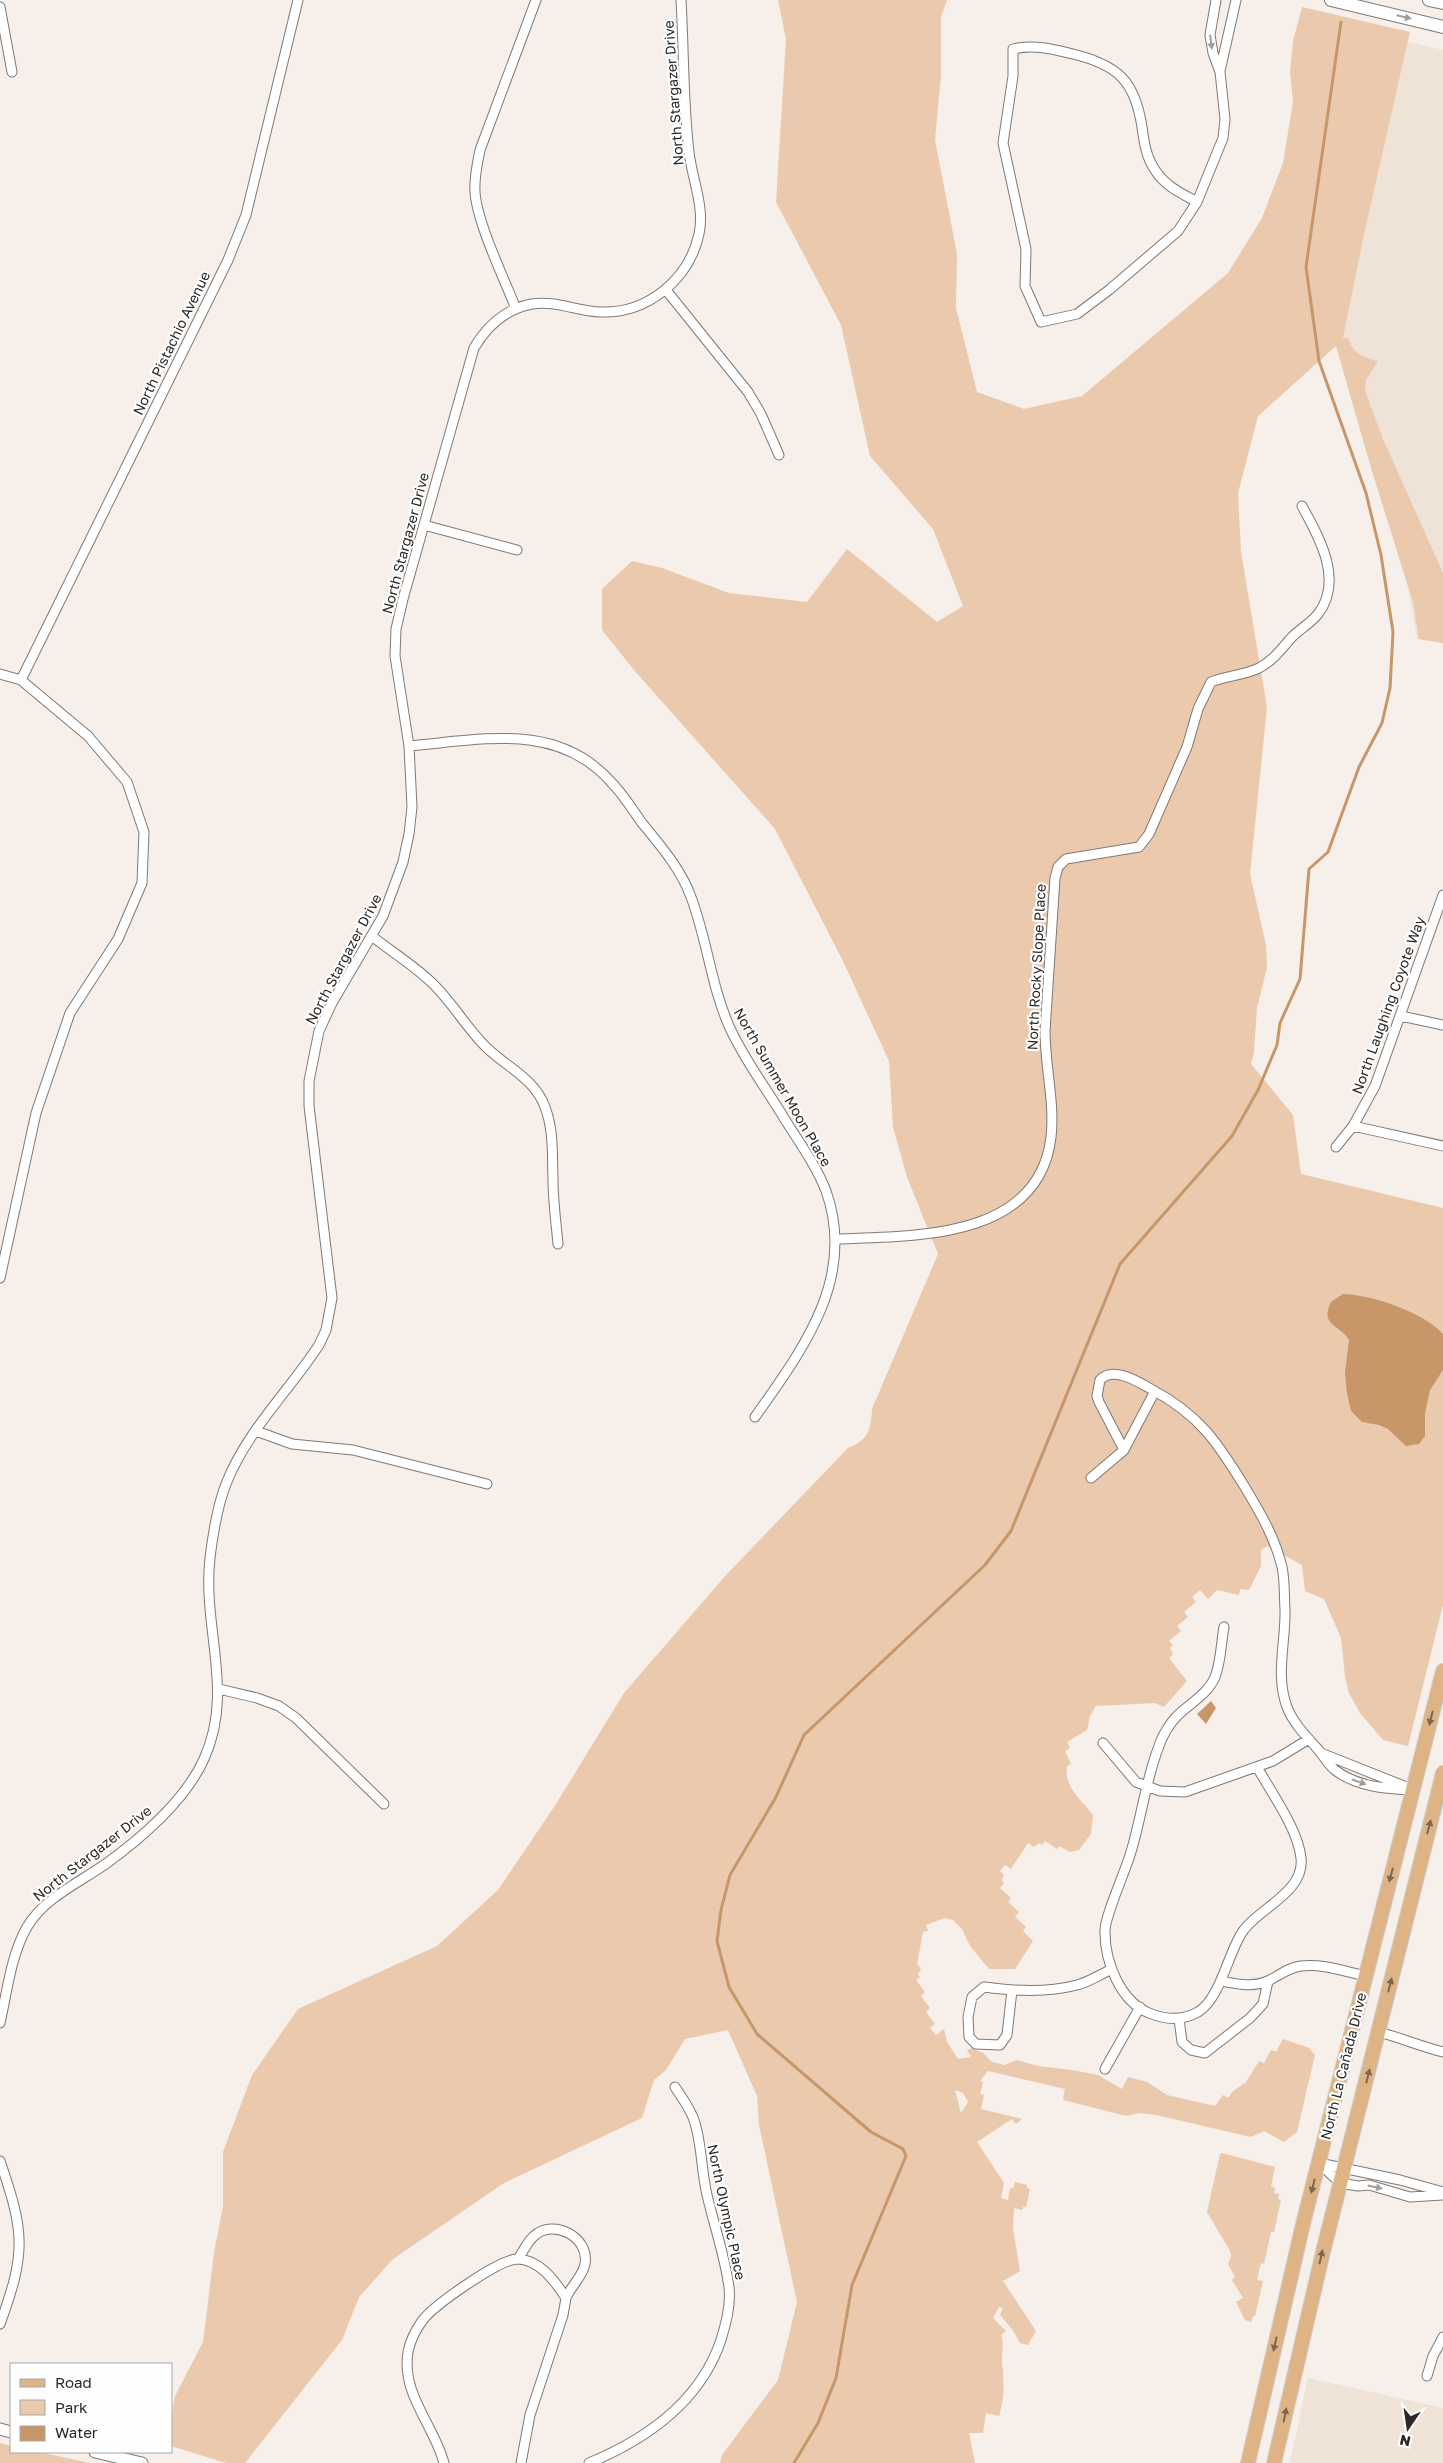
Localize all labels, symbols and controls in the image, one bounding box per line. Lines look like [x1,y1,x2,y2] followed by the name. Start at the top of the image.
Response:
[1396,13,1412,21] one-way arrow
[659,20,687,166] street label: North Stargazer Drive
[1207,34,1215,50] one-way arrow
[129,268,213,418] street label: North Pistachio Avenue
[378,471,432,615] street label: North Stargazer Drive
[1023,883,1049,1051] street label: North Rocky Slope Place
[301,891,385,1027] street label: North Stargazer Drive
[1348,914,1428,1096] street label: North Laughing Coyote Way
[731,1005,835,1169] street label: North Summer Moon Place
[1427,1710,1435,1725] one-way arrow
[1352,1778,1367,1786] one-way arrow
[29,1802,155,1904] street label: North Stargazer Drive
[1426,1820,1434,1835] one-way arrow
[1387,1868,1395,1883] one-way arrow
[1386,1977,1394,1992] one-way arrow
[1317,1991,1369,2141] street label: North La Cañada Drive
[1364,2069,1372,2084] one-way arrow
[704,2143,750,2281] street label: North Olympic Place
[1309,2178,1317,2193] one-way arrow
[1368,2183,1383,2191] one-way arrow
[1317,2250,1325,2265] one-way arrow
[1271,2336,1279,2351] one-way arrow
[10,2363,172,2453] legend
[55,2373,92,2391] text: Road
[55,2398,88,2416] text: Park
[1383,2403,1433,2453] north arrow
[1281,2408,1289,2423] one-way arrow
[55,2423,98,2441] text: Water
[1398,2432,1412,2451] text: N

